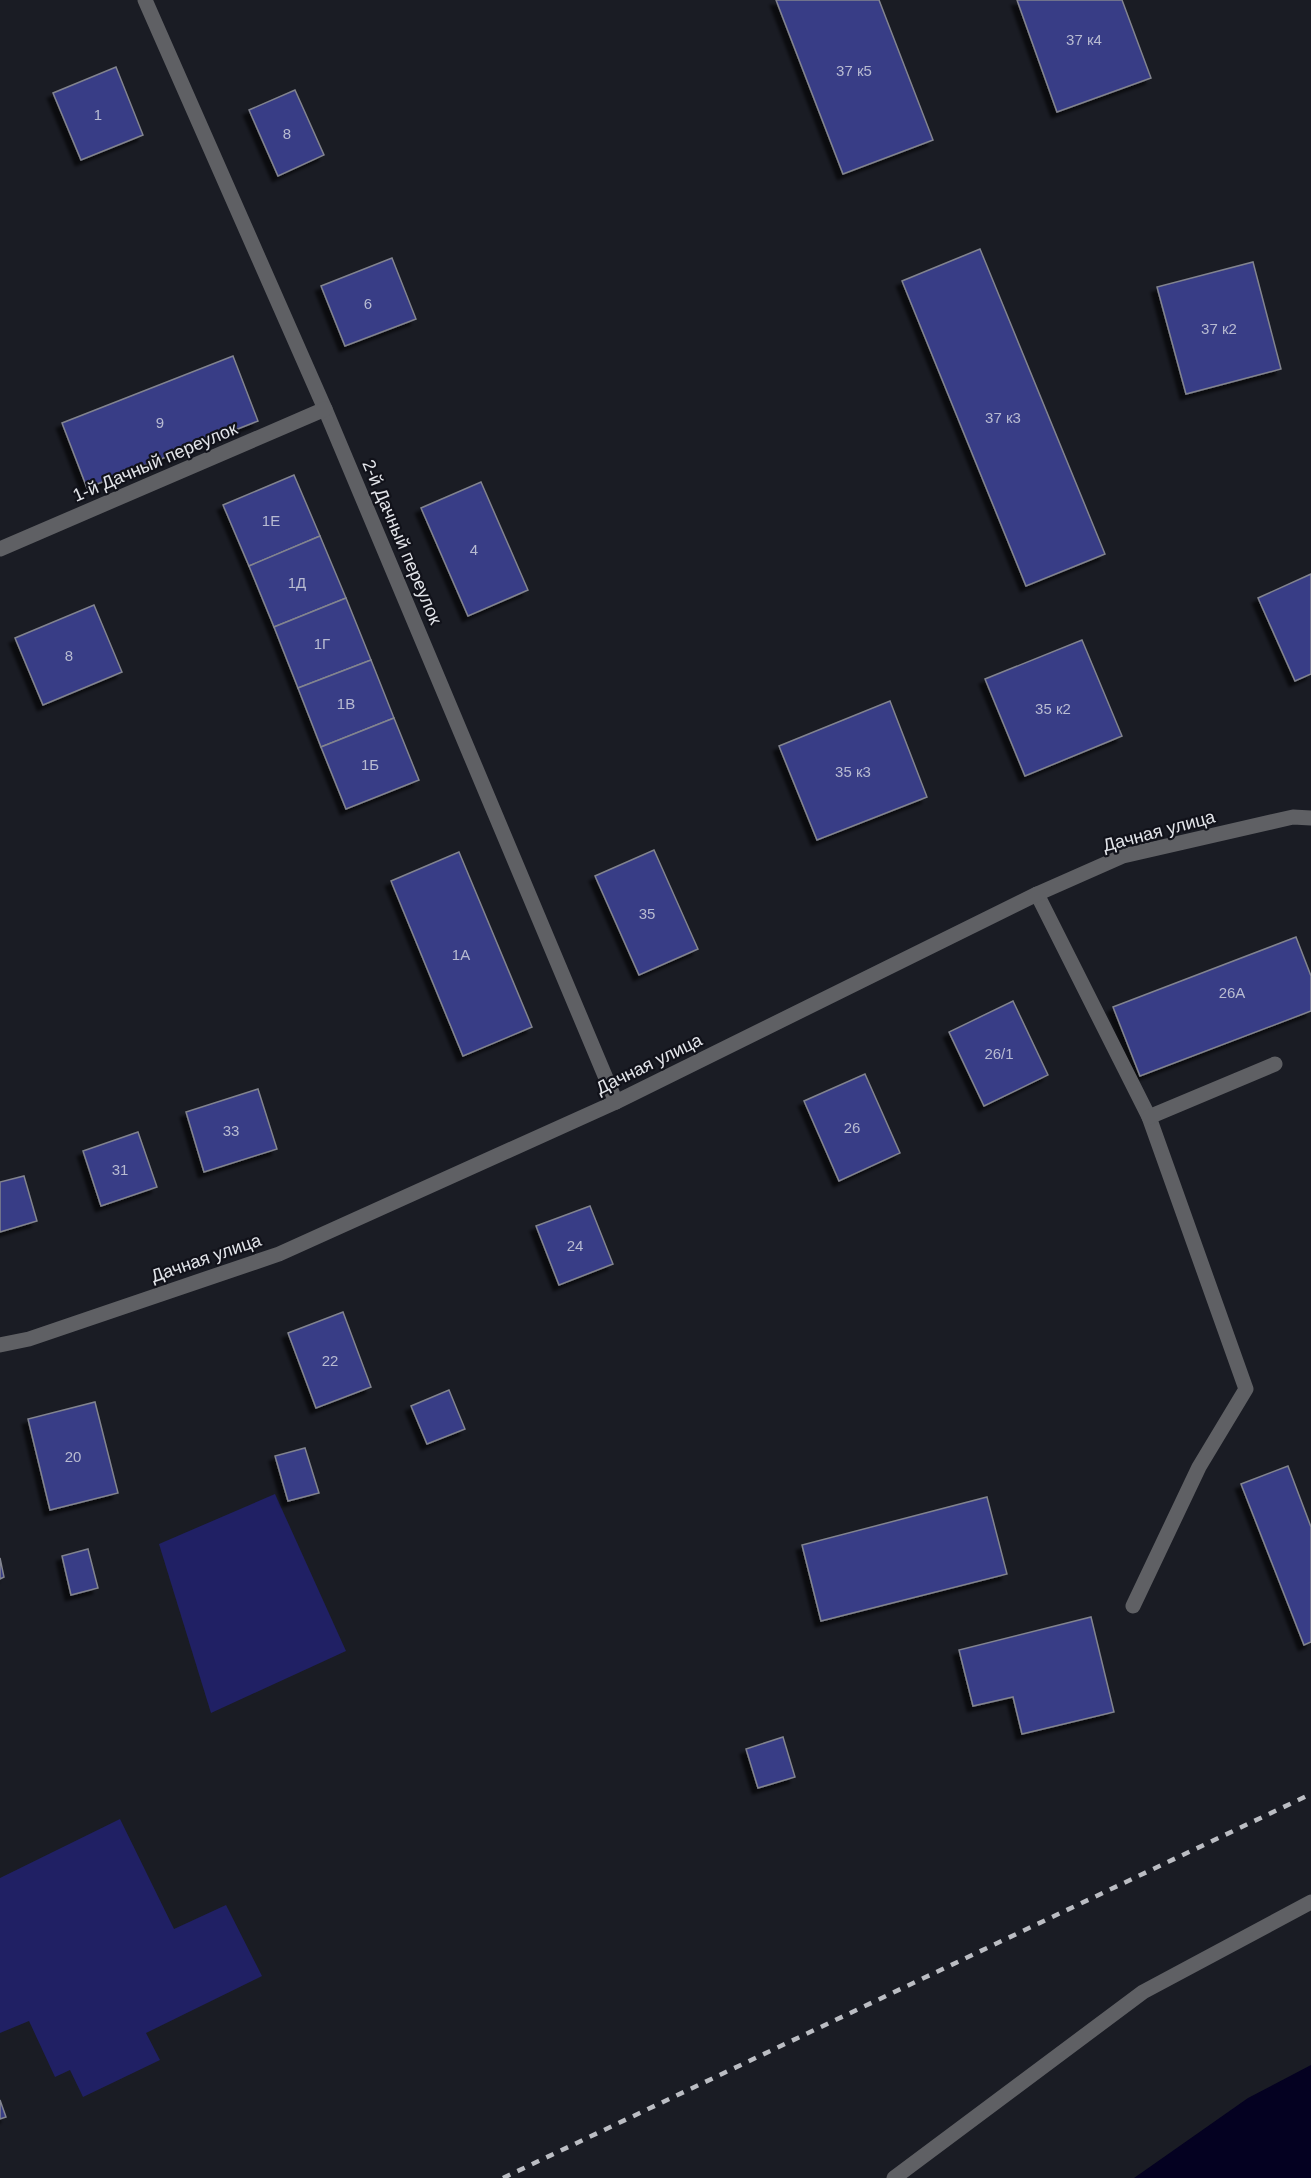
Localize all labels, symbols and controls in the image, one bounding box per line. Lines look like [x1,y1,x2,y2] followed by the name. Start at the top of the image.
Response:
[1066,31,1102,48] house number: 37 к4
[836,62,872,79] house number: 37 к5
[94,106,102,123] house number: 1
[283,125,291,142] house number: 8
[364,295,372,312] house number: 6
[1201,320,1237,337] house number: 37 к2
[985,409,1021,426] house number: 37 к3
[156,414,164,431] house number: 9
[70,418,240,506] street label: 1-й Дачный переулок
[358,457,446,627] street label: 2-й Дачный переулок
[262,512,280,529] house number: 1Е
[470,541,478,558] house number: 4
[288,574,306,591] house number: 1Д
[314,635,330,652] house number: 1Г
[65,647,73,664] house number: 8
[337,695,355,712] house number: 1В
[1035,700,1071,717] house number: 35 к2
[361,756,379,773] house number: 1Б
[835,763,871,780] house number: 35 к3
[1101,806,1218,856] street label: Дачная улица
[639,905,655,922] house number: 35
[452,946,470,963] house number: 1А
[1219,984,1245,1001] house number: 26А
[593,1029,706,1098] street label: Дачная улица
[984,1045,1014,1062] house number: 26/1
[844,1119,860,1136] house number: 26
[223,1122,239,1139] house number: 33
[112,1161,128,1178] house number: 31
[148,1229,265,1286] street label: Дачная улица
[567,1237,583,1254] house number: 24
[322,1352,338,1369] house number: 22
[65,1448,81,1465] house number: 20

